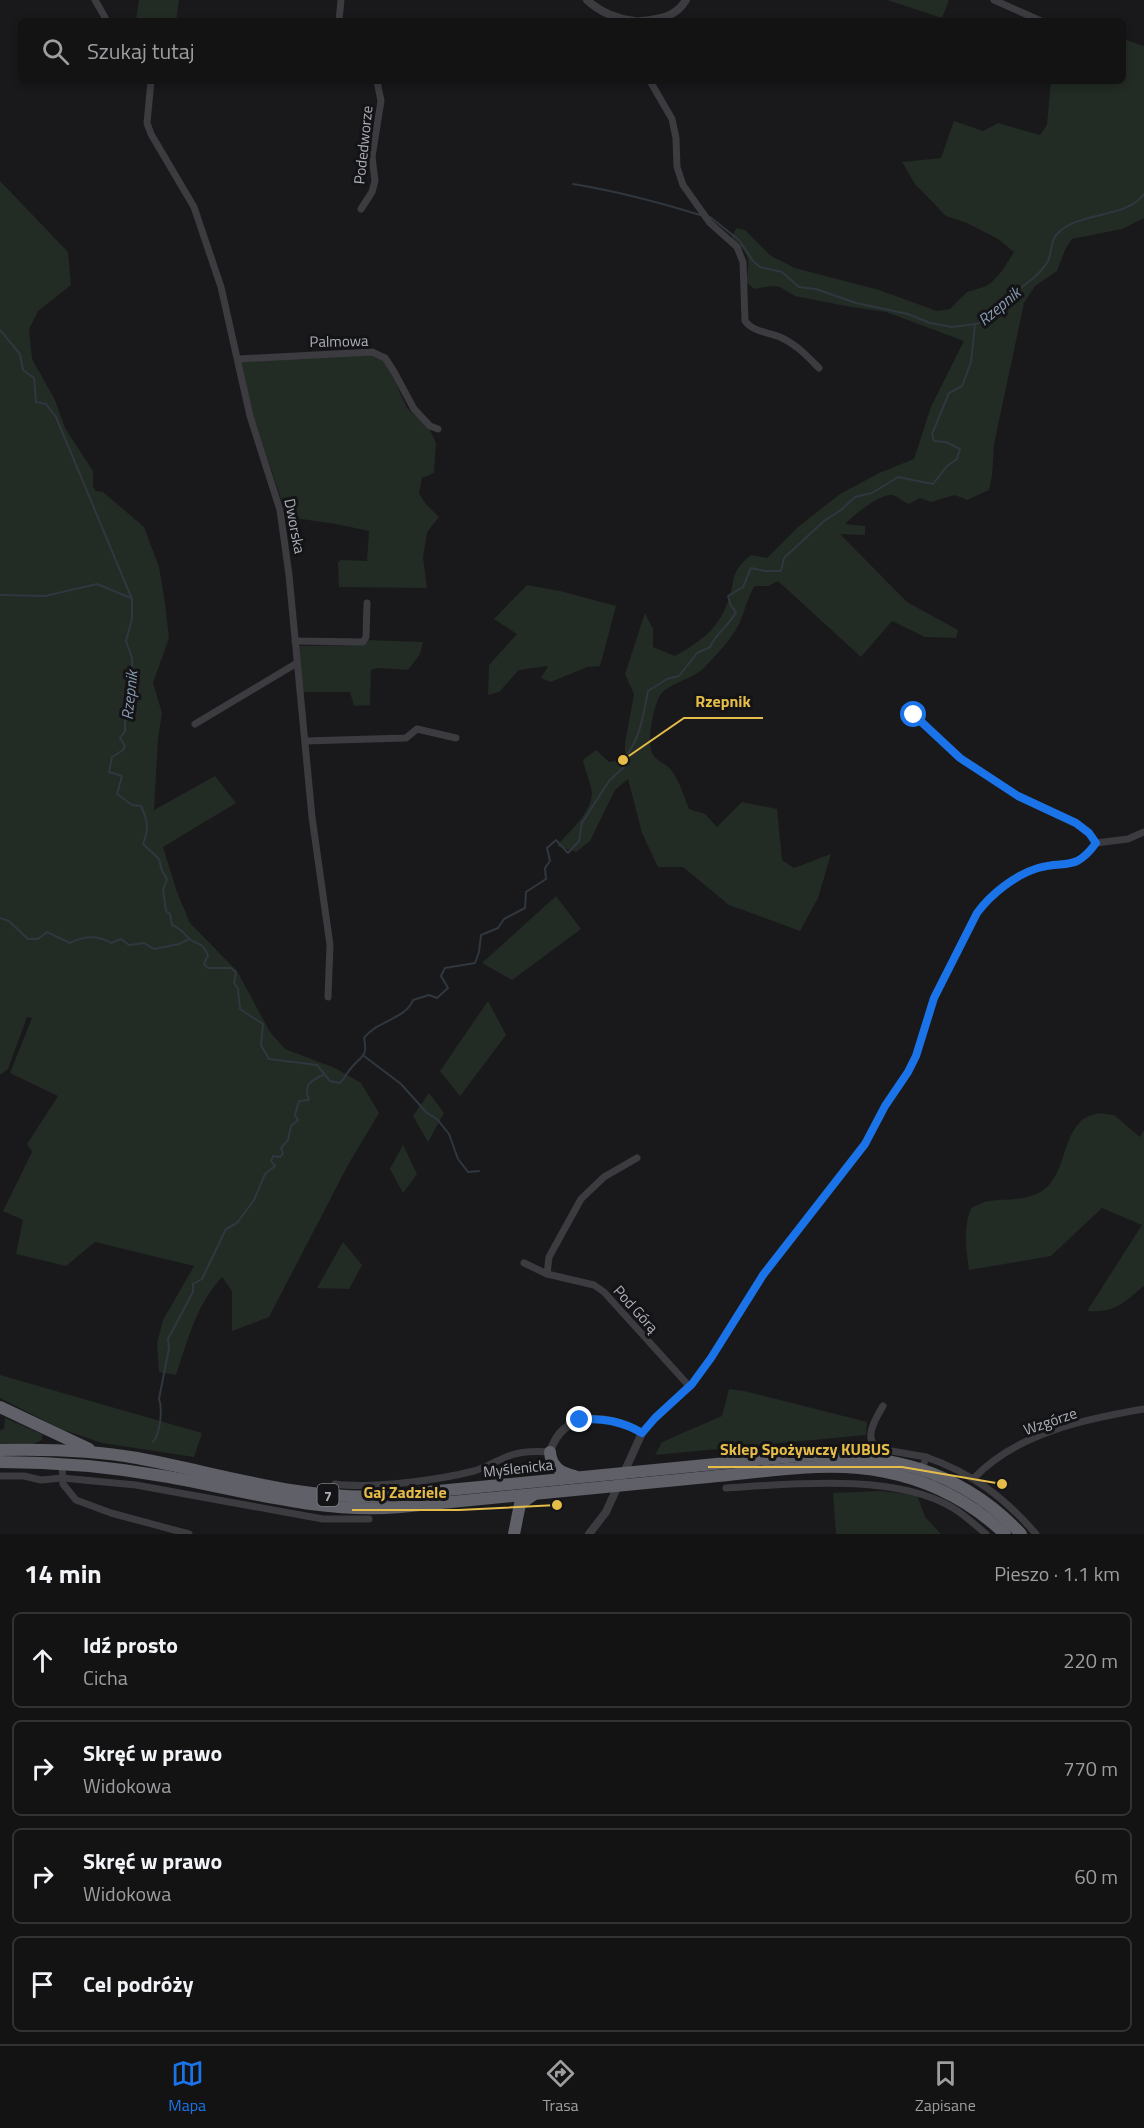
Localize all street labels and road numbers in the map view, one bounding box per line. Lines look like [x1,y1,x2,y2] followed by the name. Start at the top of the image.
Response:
[347,104,379,186] street label: Podedworze
[309,329,369,353] street label: Palmowa
[278,496,312,556] street label: Dworska
[608,1280,664,1339] street label: Pod Górą
[1020,1401,1080,1441] street label: Wzgórze
[482,1453,555,1483] street label: Myślenicka
[318,1484,338,1506] road number: 7

